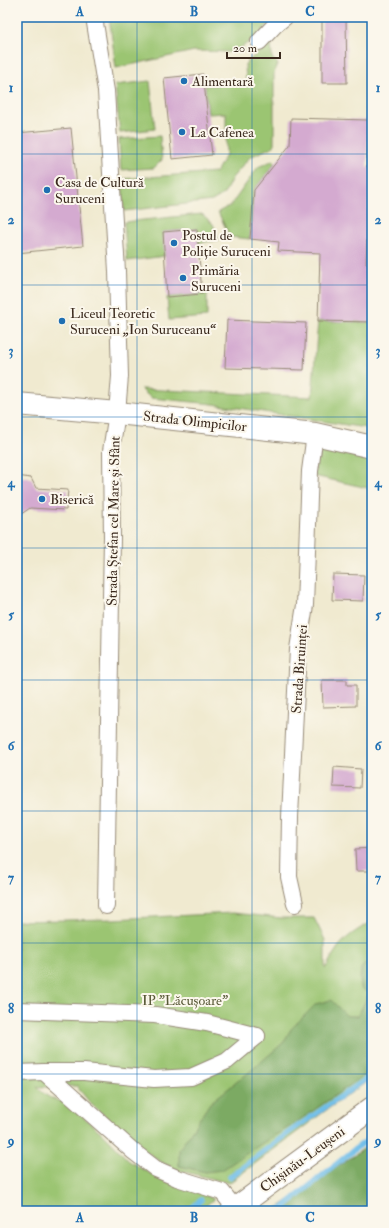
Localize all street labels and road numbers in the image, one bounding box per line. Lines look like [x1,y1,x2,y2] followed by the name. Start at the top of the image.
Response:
[142,408,248,436] street label: Strada Olimpicilor
[104,435,123,606] street label: Strada Ștefan cel Mare și Sfânt
[288,624,311,714] street label: Strada Biruinței
[257,1123,348,1196] street label: Chișinău-Leușeni

